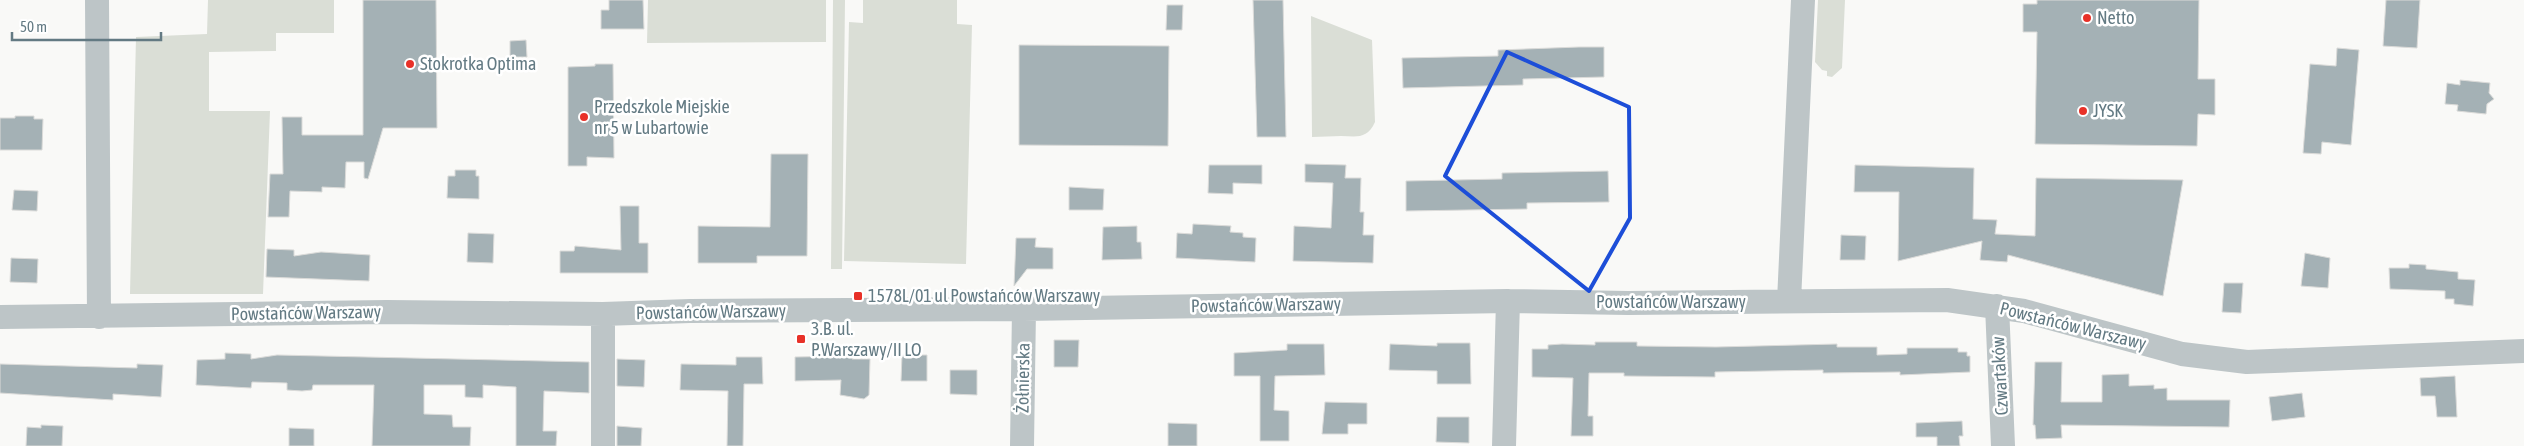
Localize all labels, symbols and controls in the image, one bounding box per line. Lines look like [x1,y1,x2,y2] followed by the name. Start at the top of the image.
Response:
[2097,7,2134,28] place label: Netto
[12,10,161,42] scale bar
[2081,12,2093,24] marker: Netto
[20,18,47,35] text: 50 m
[420,53,536,74] place label: Stokrotka Optima
[404,58,416,70] marker: Stokrotka Optima
[594,96,730,138] place label: Przedszkole Miejskie nr 5 w Lubartowie
[2093,100,2123,121] place label: JYSK
[2077,105,2089,117] marker: JYSK
[578,111,590,123] marker: Przedszkole Miejskie nr 5 w Lubartowie
[868,285,1100,306] place label: 1578L/01 ul Powstańców Warszawy
[852,290,864,302] marker: 1578L/01 ul Powstańców Warszawy
[1596,291,1746,312] street label: Powstańców Warszawy
[1191,293,1341,316] street label: Powstańców Warszawy
[1998,297,2148,354] street label: Powstańców Warszawy
[636,300,786,323] street label: Powstańców Warszawy
[231,301,381,324] street label: Powstańców Warszawy
[811,318,921,360] place label: 3.B. ul. P.Warszawy/II LO
[795,333,807,345] marker: 3.B. ul. P.Warszawy/II LO
[1987,336,2012,416] street label: Czwartaków
[1011,343,1034,413] street label: Żołnierska

